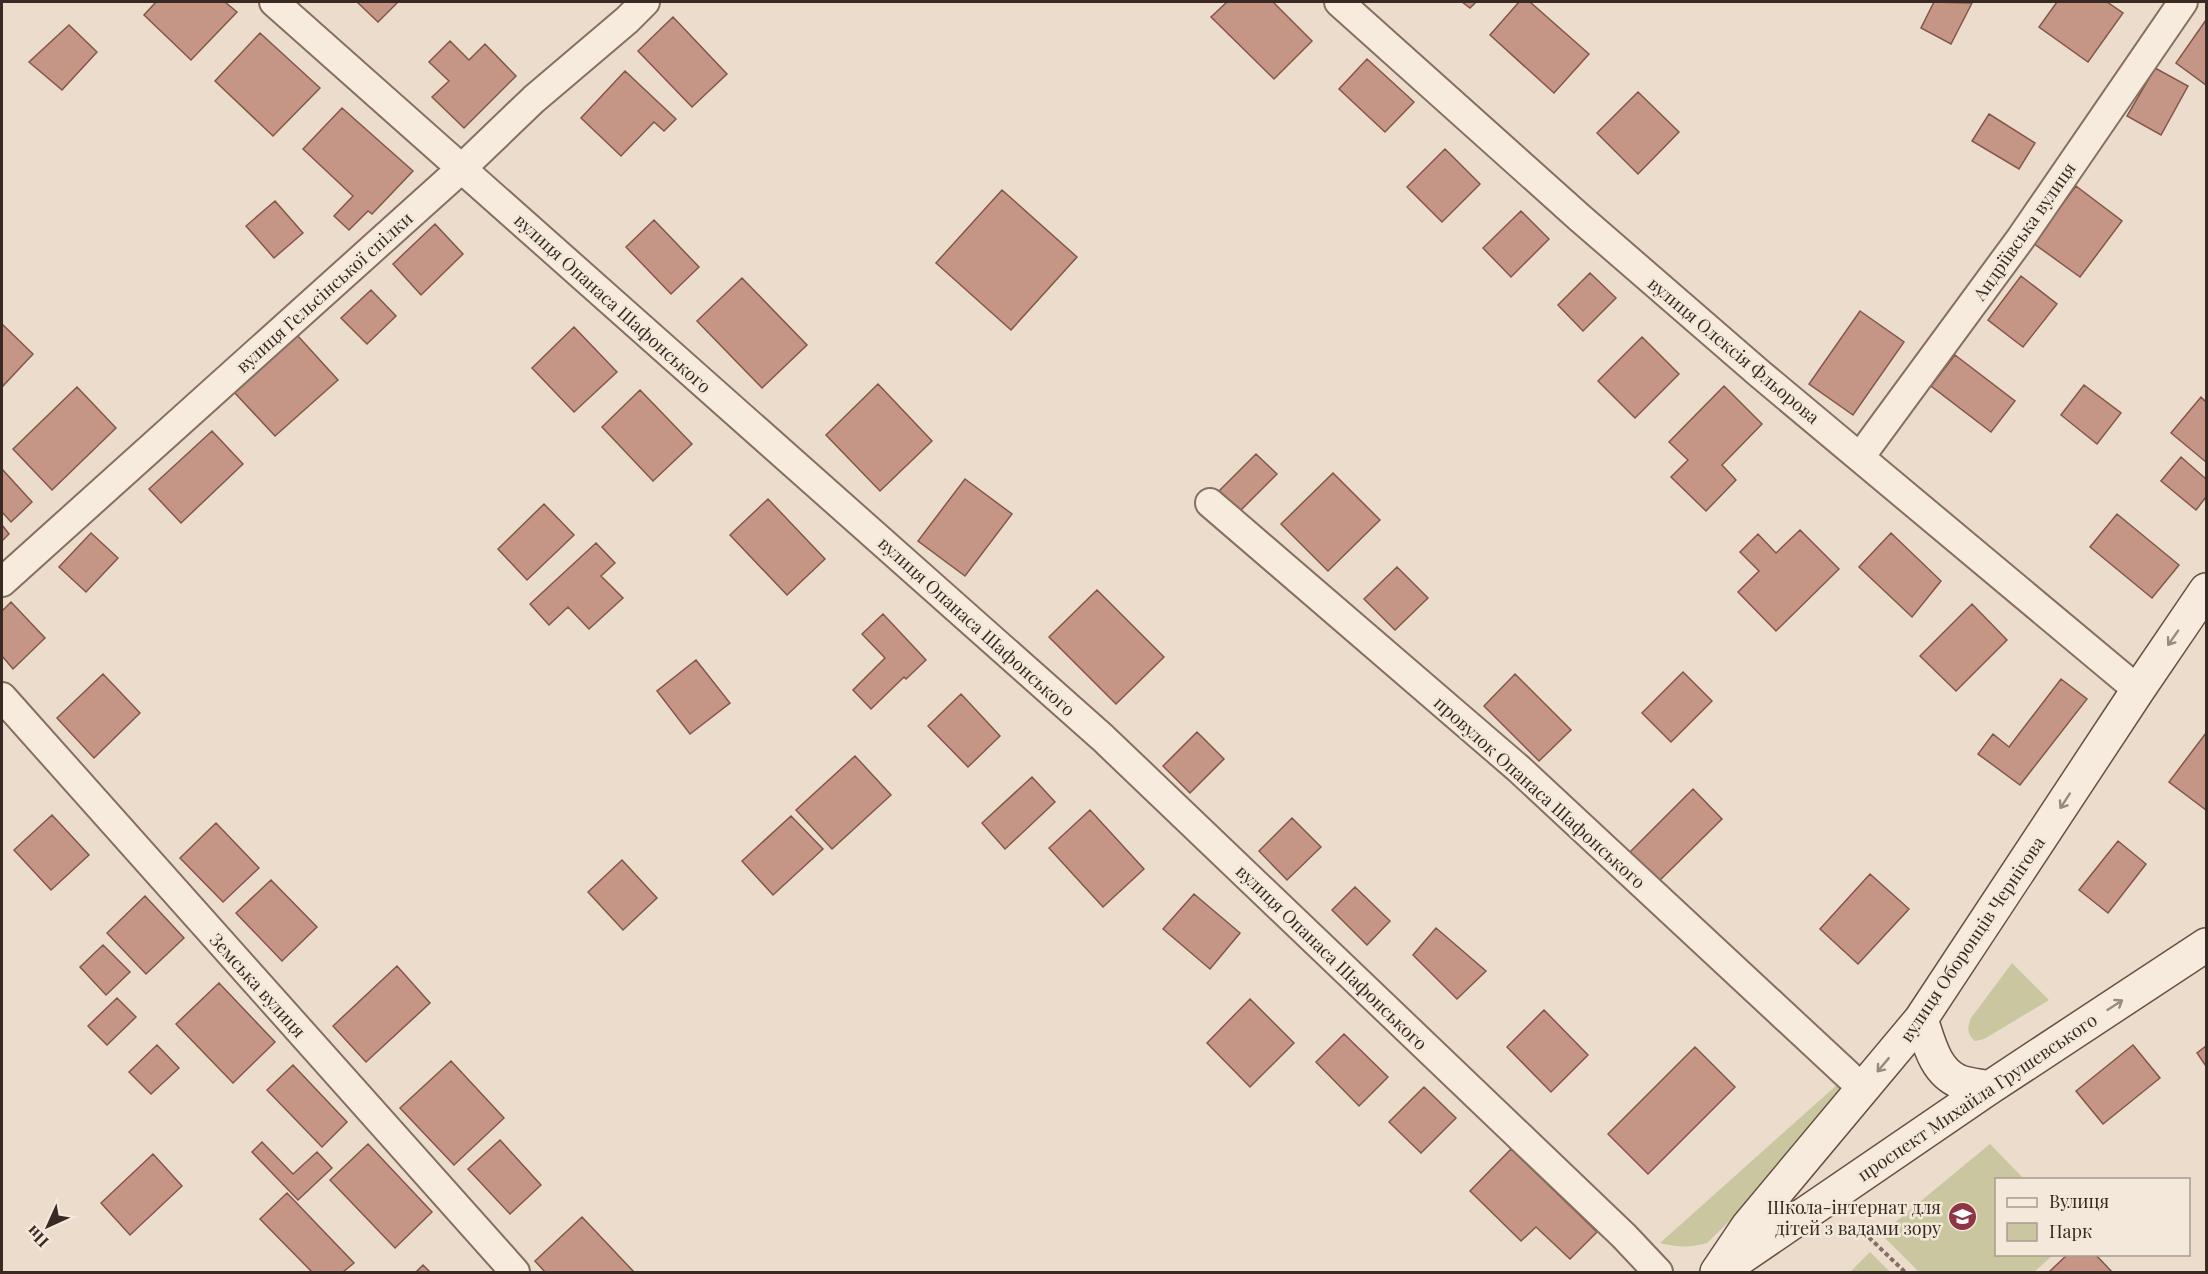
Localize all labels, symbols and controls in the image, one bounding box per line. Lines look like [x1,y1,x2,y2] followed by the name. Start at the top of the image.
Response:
[1967,157,2081,306] street label: Андріївська вулиця
[231,206,417,378] street label: вулиця Гельсінської спілки
[509,208,717,398] street label: вулиця Опанаса Шафонського
[1643,271,1825,429] street label: вулиця Олексія Фльорова
[873,531,1081,721] street label: вулиця Опанаса Шафонського
[2167,630,2179,646] one-way arrow
[1429,690,1651,894] street label: провулок Опанаса Шафонського
[2059,792,2071,808] one-way arrow
[1894,831,2050,1047] street label: вулиця Оборонців Чернігова
[1231,859,1433,1055] street label: вулиця Опанаса Шафонського
[205,928,311,1043] street label: Земська вулиця
[2106,998,2123,1010] one-way arrow
[1852,1008,2102,1186] street label: проспект Михайла Грушевського
[1876,1057,1890,1072] one-way arrow
[1995,1178,2190,1256] legend
[2049,1189,2110,1213] text: Вулиця
[1767,1195,1941,1240] place label: Школа-інтернат для дітей з вадами зору
[18,1196,78,1256] north arrow
[1946,1201,1978,1233] school or university icon: Школа-інтернат для дітей з вадами зору
[2049,1219,2092,1243] text: Парк
[21,1221,53,1253] text: Пн

